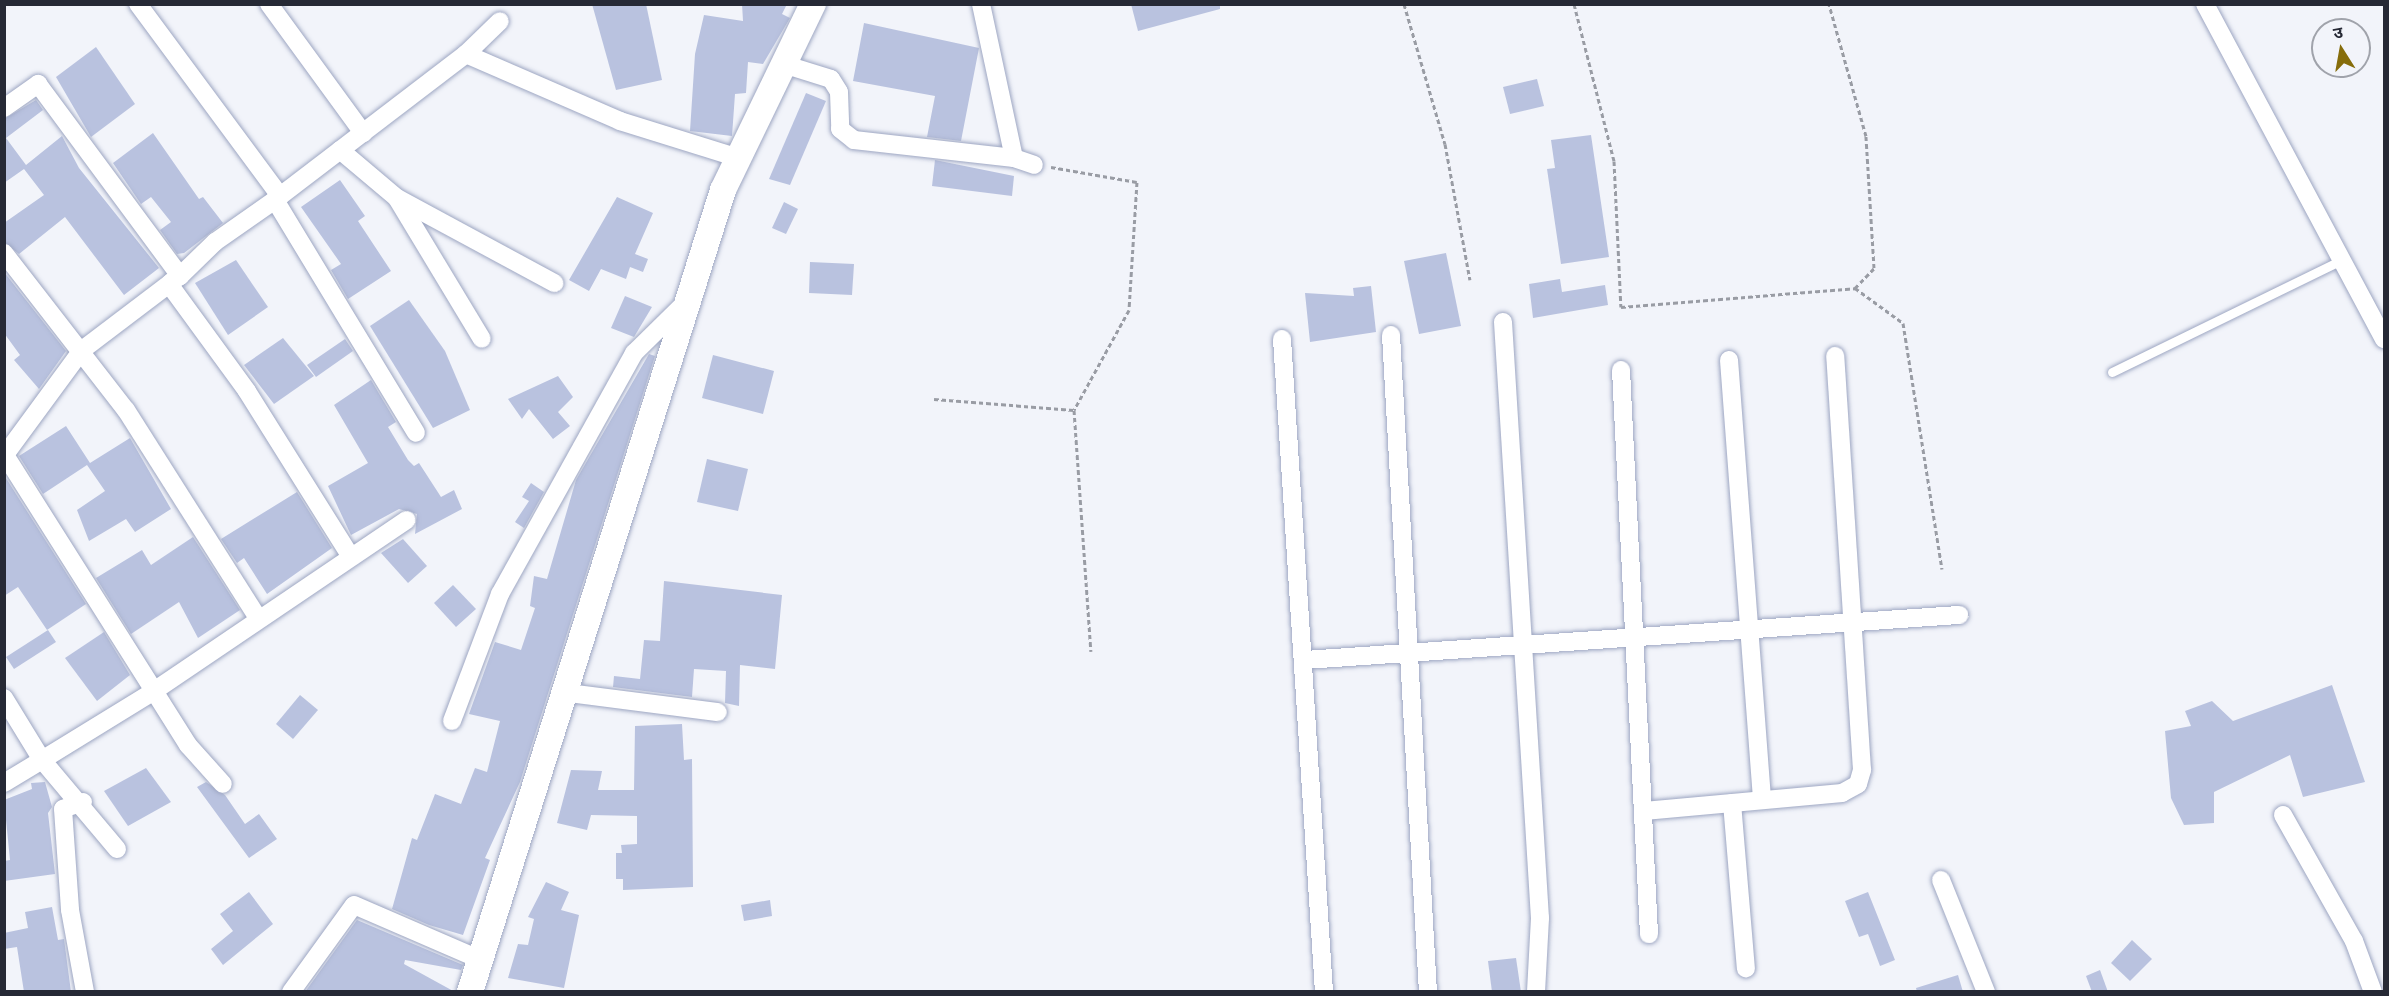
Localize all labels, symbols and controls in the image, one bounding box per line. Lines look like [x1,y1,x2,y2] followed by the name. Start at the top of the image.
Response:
[2311,18,2371,78] north arrow
[2331,22,2344,43] text: उ

